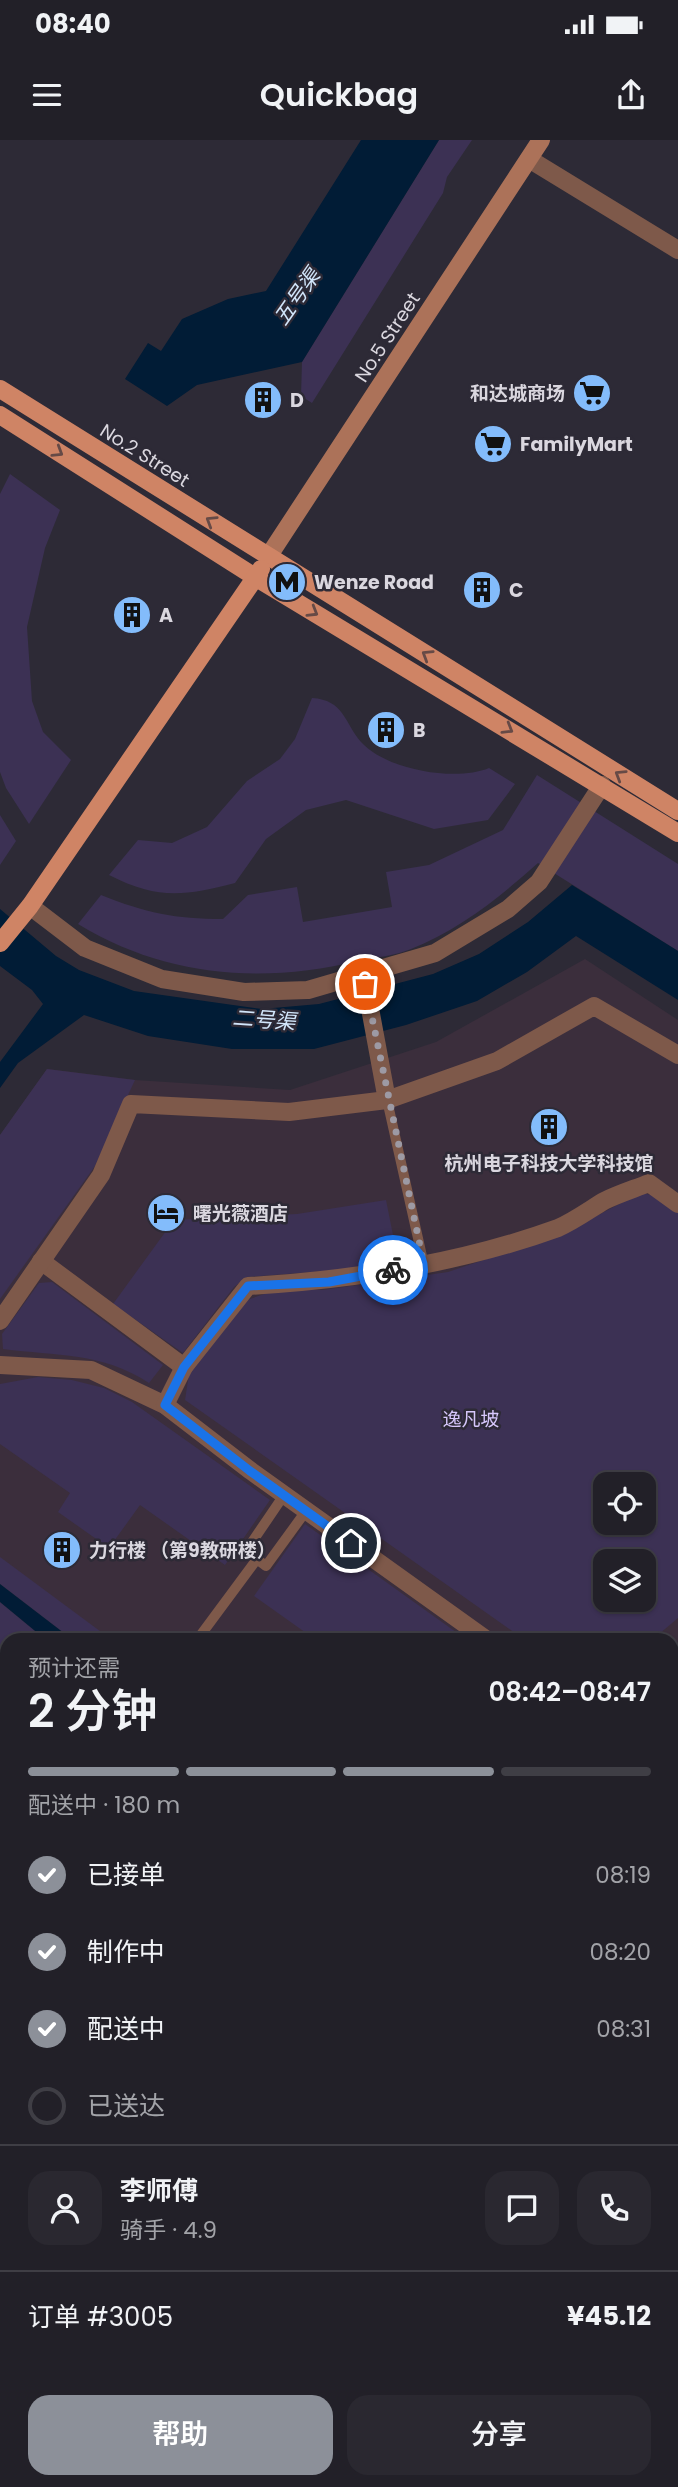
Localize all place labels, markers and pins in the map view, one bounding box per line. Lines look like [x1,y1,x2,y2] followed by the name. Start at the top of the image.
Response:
[571,372,613,414] supermarket icon: 和达城商场
[242,379,284,421] building icon: D
[470,380,565,407] place label: 和达城商场
[290,387,304,414] place label: D
[472,423,514,465] supermarket icon: FamilyMart
[520,431,633,458] place label: FamilyMart
[266,561,308,603] metro station icon: Wenze Road
[314,569,434,596] place label: Wenze Road
[461,569,503,611] building icon: C
[509,577,523,604] place label: C
[111,594,153,636] building icon: A
[159,602,173,629] place label: A
[365,709,407,751] building icon: B
[413,717,426,744] place label: B
[335,954,395,1014] pin
[528,1106,570,1148] building icon: 杭州电子科技大学科技馆
[444,1150,654,1177] place label: 杭州电子科技大学科技馆
[145,1192,187,1234] hotel icon: 曙光薇酒店
[193,1200,288,1227] place label: 曙光薇酒店
[321,1513,381,1573] pin
[41,1529,83,1571] building icon: 力行楼 （第9教研楼）
[89,1537,276,1564] place label: 力行楼 （第9教研楼）

